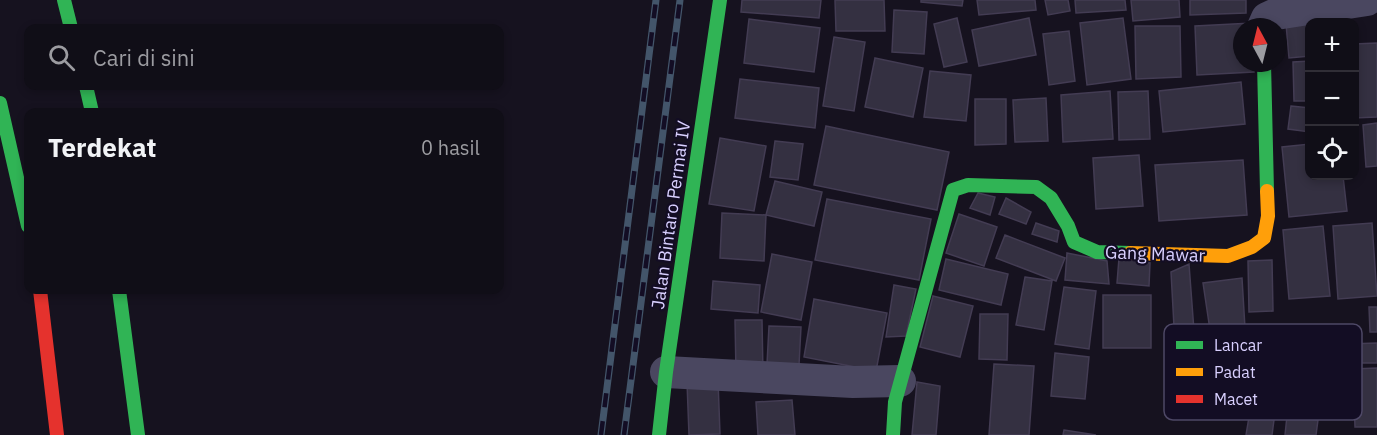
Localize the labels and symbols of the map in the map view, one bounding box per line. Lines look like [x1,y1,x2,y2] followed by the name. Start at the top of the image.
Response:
[1233,18,1287,72] north arrow
[646,119,695,311] street label: Jalan Bintaro Permai IV
[1105,240,1206,267] street label: Gang Mawar
[1164,324,1362,420] legend
[1214,335,1262,355] text: Lancar
[1214,362,1256,382] text: Padat
[1214,389,1258,409] text: Macet

